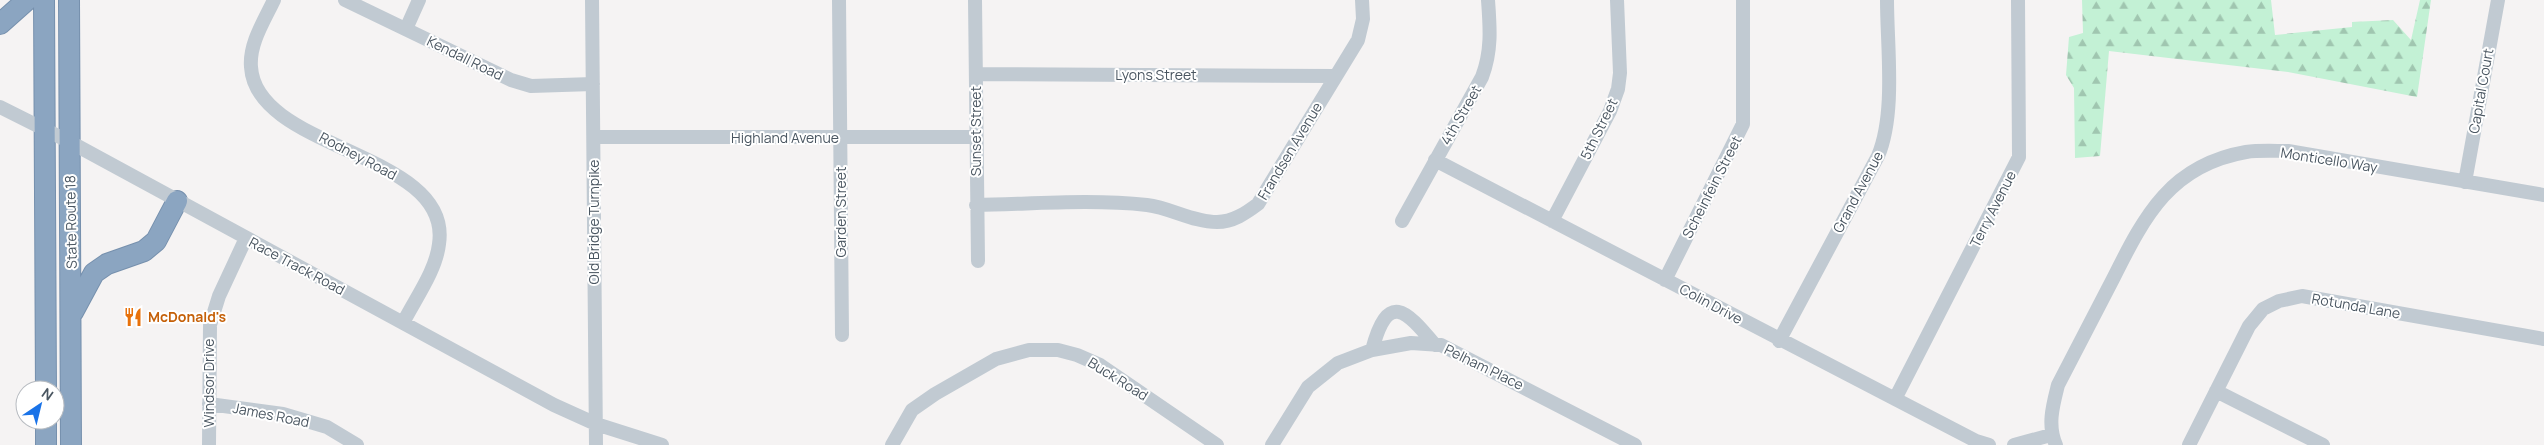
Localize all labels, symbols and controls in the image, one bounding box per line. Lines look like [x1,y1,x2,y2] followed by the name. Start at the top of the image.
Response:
[424,31,507,84] street label: Kendall Road
[2464,46,2497,135] street label: Capital Court
[1115,65,1197,84] street label: Lyons Street
[1436,81,1486,148] street label: 4th Street
[966,85,985,176] street label: Sunset Street
[1576,95,1622,163] street label: 5th Street
[1253,98,1326,203] street label: Frandsen Avenue
[316,127,400,184] street label: Rodney Road
[731,128,839,147] street label: Highland Avenue
[1677,132,1746,241] street label: Scheinfein Street
[2279,142,2379,177] street label: Monticello Way
[1828,148,1887,236] street label: Grand Avenue
[584,160,603,284] street label: Old Bridge Turnpike
[831,166,850,258] street label: Garden Street
[1965,167,2020,250] street label: Terry Avenue
[60,175,81,269] street label: State Route 18
[246,232,348,299] street label: Race Track Road
[1676,279,1746,328] street label: Colin Drive
[2310,288,2402,323] street label: Rotunda Lane
[122,306,144,328] restaurant icon: McDonald's
[148,307,226,326] place label: McDonald's
[199,339,218,427] street label: Windsor Drive
[1441,339,1527,394] street label: Pelham Place
[1085,353,1152,405] street label: Buck Road
[15,380,65,430] north arrow
[38,383,57,405] text: N
[231,398,311,431] street label: James Road

